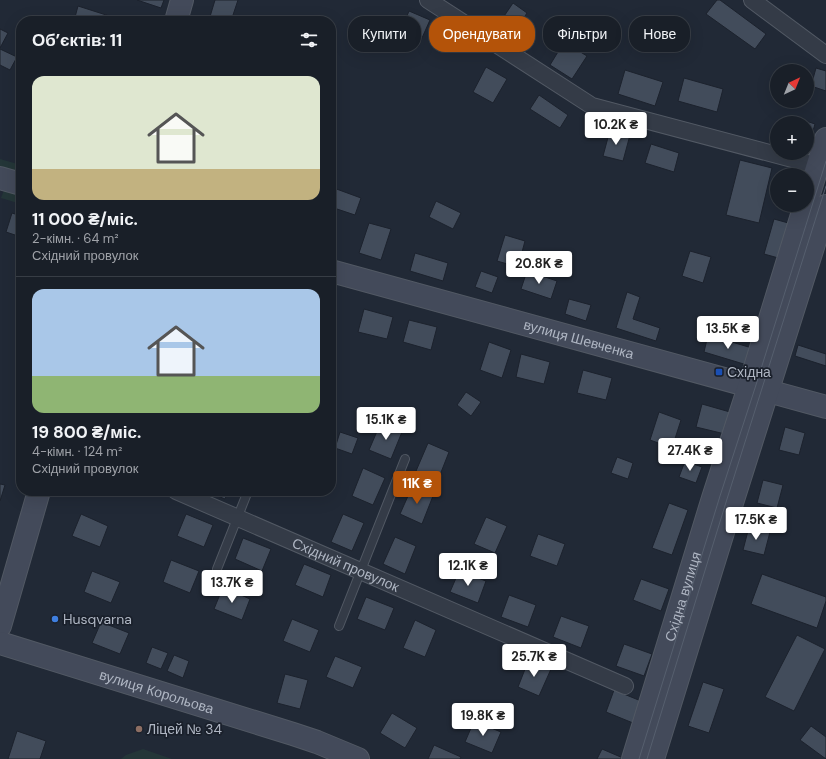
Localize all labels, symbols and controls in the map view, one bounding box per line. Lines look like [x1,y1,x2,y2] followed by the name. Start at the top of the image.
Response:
[348,16,421,52] chip: Купити
[429,16,535,52] chip: Орендувати
[543,16,621,52] chip: Фільтри
[629,16,690,52] chip: Нове
[32,29,122,51] text: Об’єктів: 11
[298,29,320,51] icon: filters
[770,64,814,108] north arrow
[770,64,814,212] map controls
[140,102,212,174] icon: home
[579,112,653,146] pin: 10.2K ₴
[594,116,638,133] text: 10.2K ₴
[770,116,814,160] button: +
[770,168,814,212] button: −
[32,208,138,230] text: 11 000 ₴/міс.
[32,230,119,247] text: 2-кімн. · 64 m²
[32,247,139,264] text: Східний провулок
[502,251,576,285] pin: 20.8K ₴
[515,255,563,272] text: 20.8K ₴
[140,315,212,387] icon: home
[522,315,636,363] street label: вулиця Шевченка
[691,316,765,350] pin: 13.5K ₴
[706,320,750,337] text: 13.5K ₴
[727,363,771,381] place label: Східна
[714,367,724,377] marker: Східна
[349,407,423,441] pin: 15.1K ₴
[366,411,406,428] text: 15.1K ₴
[32,421,141,443] text: 19 800 ₴/міс.
[653,438,727,472] pin: 27.4K ₴
[667,442,713,459] text: 27.4K ₴
[32,443,122,460] text: 4-кімн. · 124 m²
[32,460,139,477] text: Східний провулок
[389,471,445,505] pin: 11K ₴
[402,475,432,492] text: 11K ₴
[719,507,793,541] pin: 17.5K ₴
[735,511,777,528] text: 17.5K ₴
[289,534,403,596] street label: Східний провулок
[661,549,705,644] street label: Східна вулиця
[431,553,505,587] pin: 12.1K ₴
[448,557,488,574] text: 12.1K ₴
[195,570,269,604] pin: 13.7K ₴
[211,574,253,591] text: 13.7K ₴
[63,610,132,628] place label: Husqvarna
[50,614,60,624] marker: Husqvarna
[497,644,571,678] pin: 25.7K ₴
[511,648,557,665] text: 25.7K ₴
[97,665,216,718] street label: вулиця Корольова
[446,703,520,737] pin: 19.8K ₴
[461,707,505,724] text: 19.8K ₴
[147,720,223,738] place label: Ліцей № 34
[134,724,144,734] marker: Ліцей № 34

